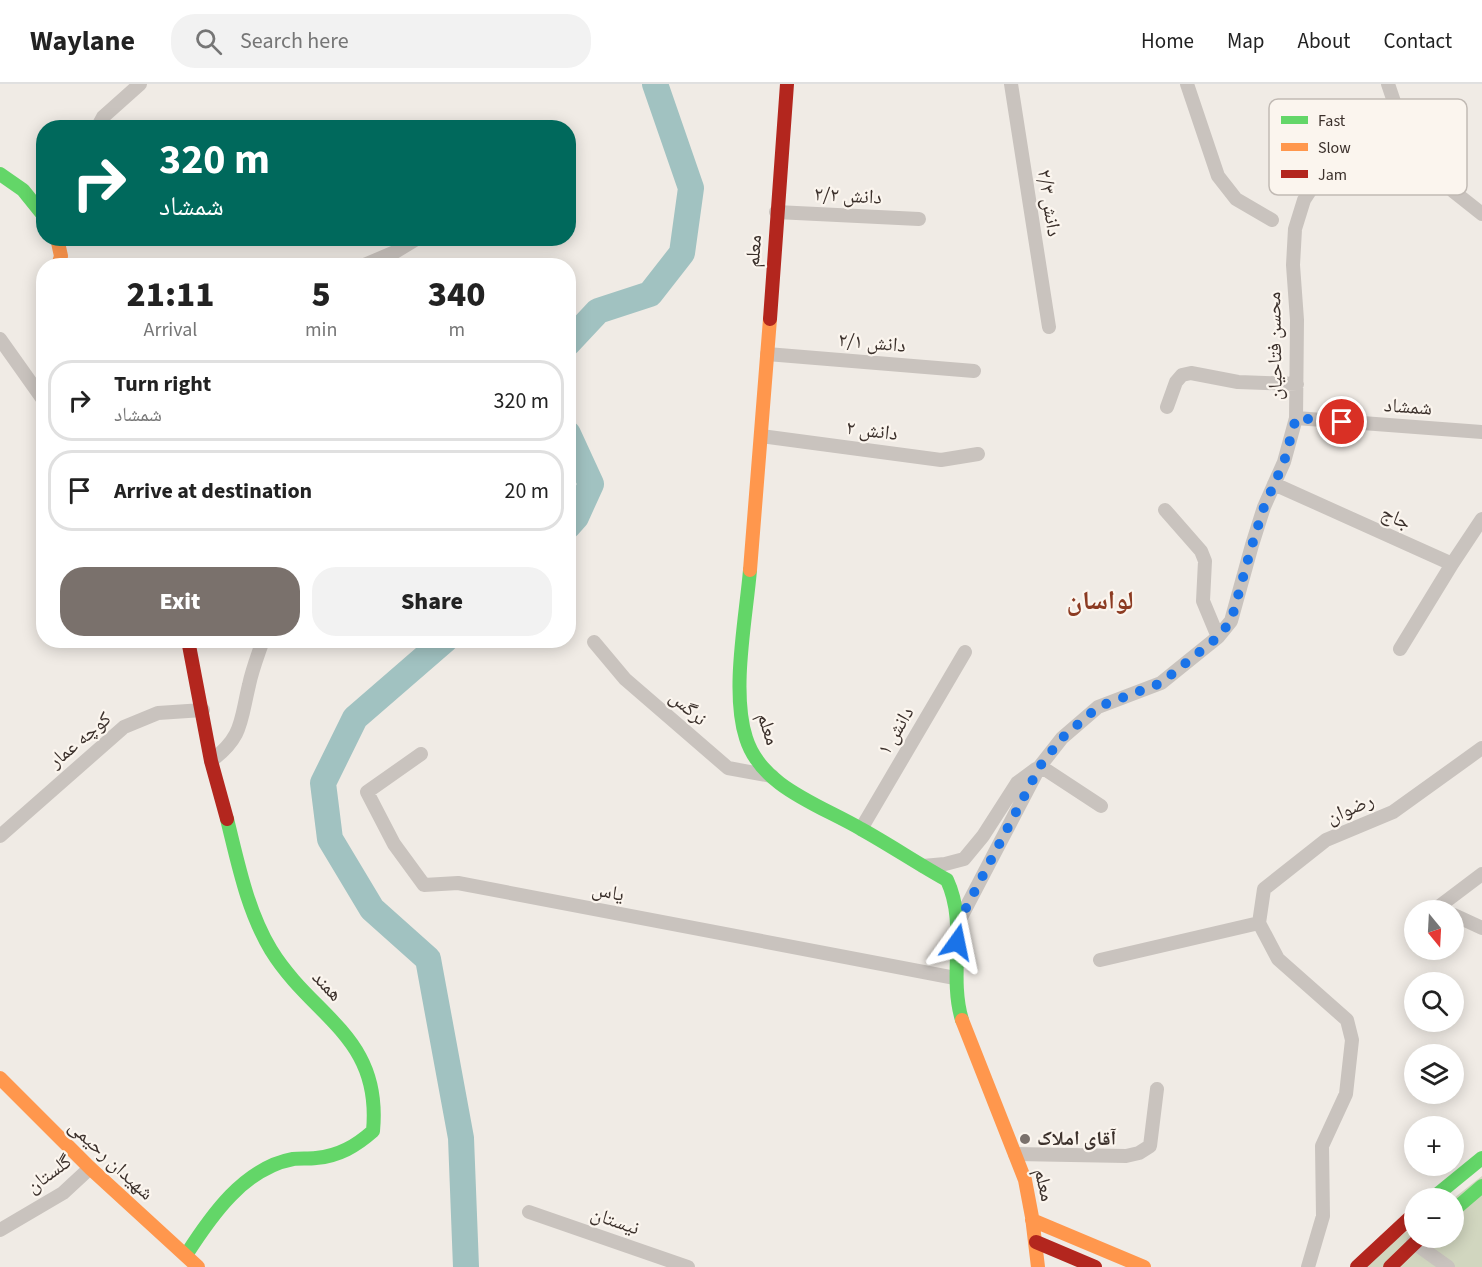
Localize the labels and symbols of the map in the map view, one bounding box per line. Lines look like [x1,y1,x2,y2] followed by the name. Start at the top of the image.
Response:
[1269,99,1467,195] legend
[1318,110,1346,132] text: Fast
[1318,137,1351,159] text: Slow
[1318,164,1347,186] text: Jam
[1030,167,1068,239] street label: دانش ۲/۳
[813,180,883,212] street label: دانش ۲/۲
[739,234,769,268] street label: معلم
[1260,291,1290,401] street label: محسن فتاحیان
[837,326,907,360] street label: دانش ۲/۱
[1383,391,1433,423] street label: شمشاد
[1316,396,1367,447] pin
[845,414,899,448] street label: دانش ۲
[1376,499,1416,537] street label: جاج
[1066,582,1134,619] district label: لواسان
[663,684,713,732] street label: نرگس
[871,702,921,760] street label: دانش ۱
[42,705,118,775] street label: کوچه عمار
[750,709,786,749] street label: معلم
[1322,786,1378,832] street label: رضوان
[590,875,626,909] street label: یاس
[1404,900,1464,960] north arrow
[925,910,989,974] position arrow
[305,964,349,1008] street label: همند
[62,1113,160,1207] street label: شهیدان رحیمی
[1037,1125,1117,1153] place label: آقای املاک
[1018,1132,1032,1146] marker: آقای املاک
[20,1148,78,1200] street label: گلستان
[1027,1166,1061,1204] street label: معلم
[587,1200,643,1242] street label: نیستان

